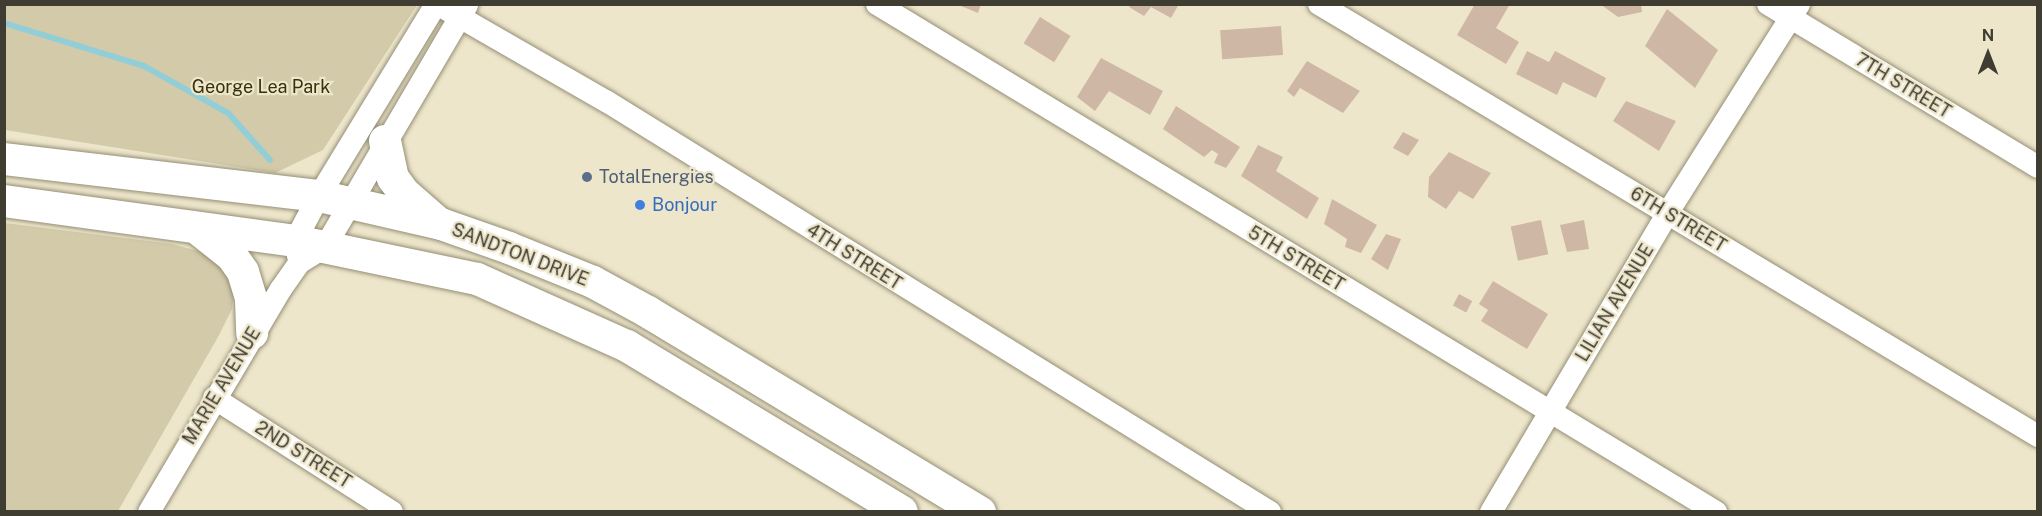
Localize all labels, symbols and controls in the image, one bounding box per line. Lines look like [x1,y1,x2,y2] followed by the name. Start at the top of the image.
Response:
[1958,24,2018,84] north arrow
[1982,26,1994,45] text: N
[1851,49,1955,123] street label: 7TH STREET
[192,76,330,98] park label: George Lea Park
[599,166,714,188] place label: TotalEnergies
[580,170,594,184] marker: TotalEnergies
[1626,183,1730,257] street label: 6TH STREET
[652,194,717,216] place label: Bonjour
[633,198,647,212] marker: Bonjour
[449,219,591,291] street label: SANDTON DRIVE
[802,219,906,295] street label: 4TH STREET
[1244,222,1348,296] street label: 5TH STREET
[1571,240,1659,366] street label: LILIAN AVENUE
[179,323,265,449] street label: MARIE AVENUE
[251,417,355,493] street label: 2ND STREET

